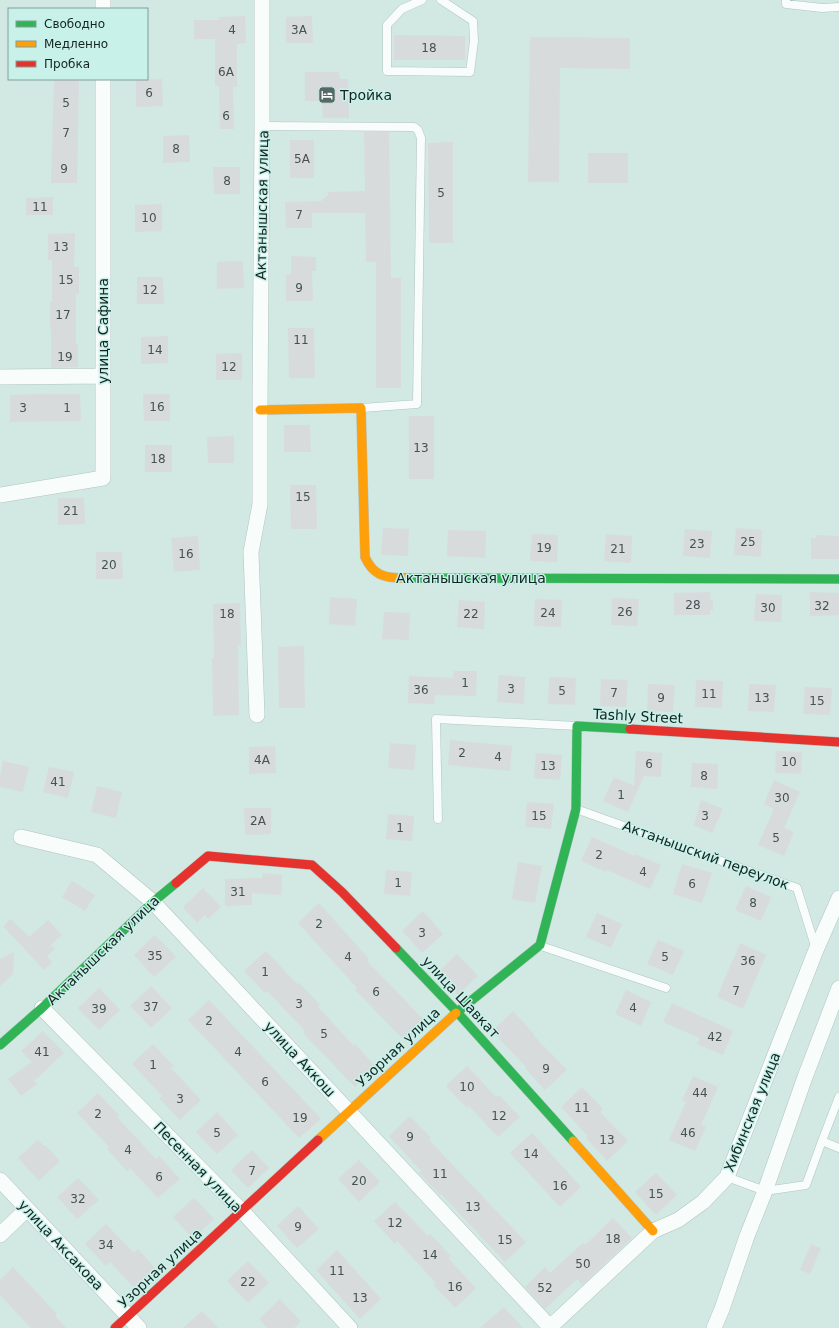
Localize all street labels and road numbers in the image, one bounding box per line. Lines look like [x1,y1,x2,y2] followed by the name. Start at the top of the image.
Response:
[253,130,271,280] street label: Актанышская улица
[95,278,111,384] street label: улица Сафина
[396,570,546,586] street label: Актанышская улица
[592,706,684,726] street label: Tashly Street
[621,817,791,893] street label: Актанышский переулок
[44,892,162,1008] street label: Актанышская улица
[419,953,503,1041] street label: улица Шавкат
[353,1004,443,1090] street label: Узорная улица
[261,1018,339,1100] street label: улица Аккош
[721,1050,783,1174] street label: Хибинская улица
[151,1118,245,1216] street label: Песенная улица
[15,1197,107,1293] street label: улица Аксакова
[115,1225,205,1311] street label: Узорная улица

